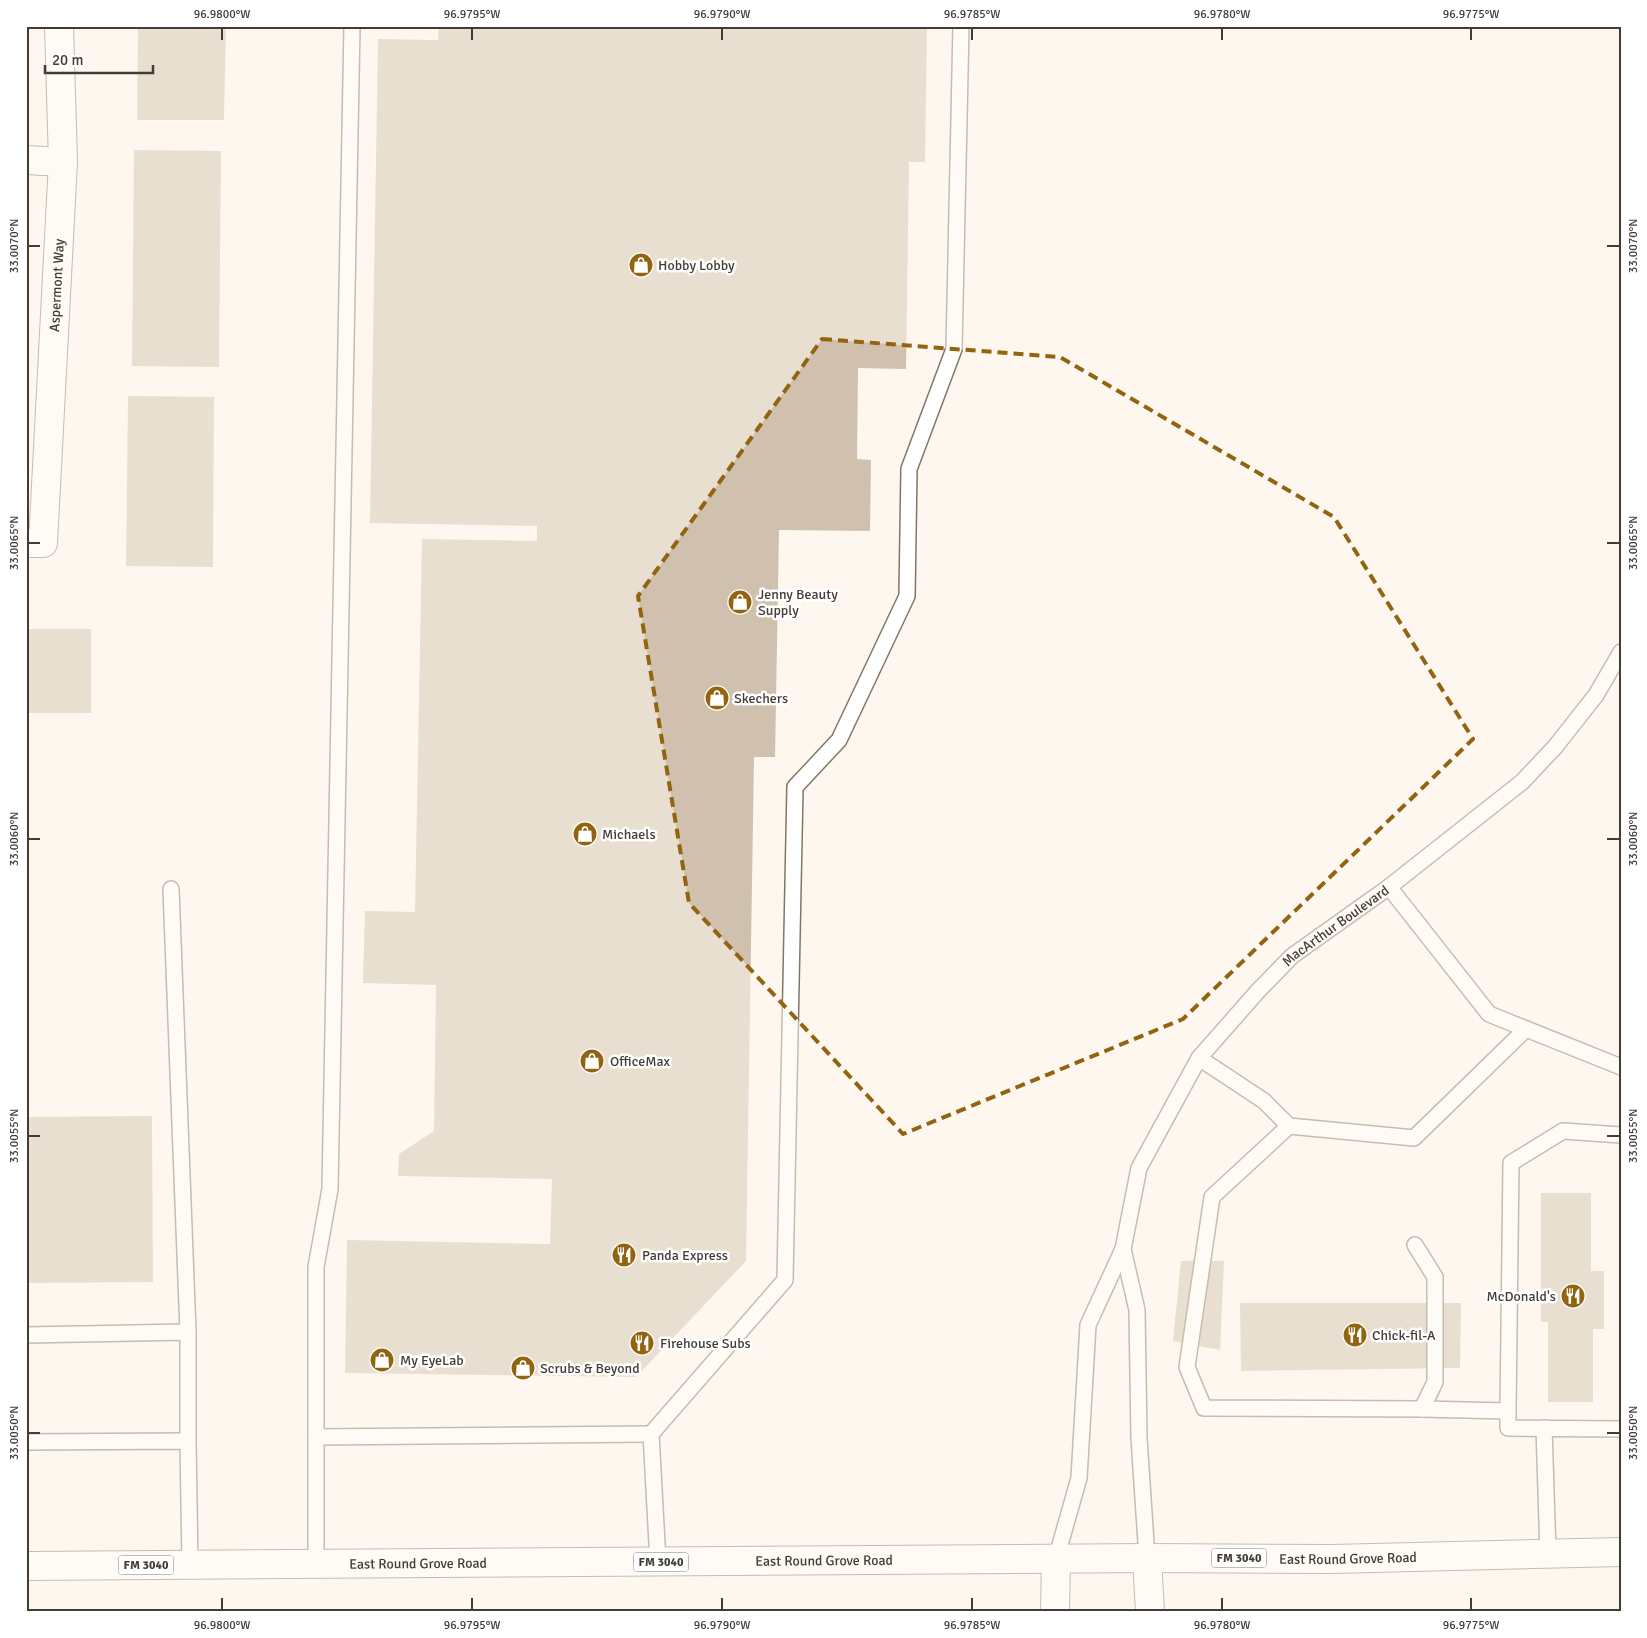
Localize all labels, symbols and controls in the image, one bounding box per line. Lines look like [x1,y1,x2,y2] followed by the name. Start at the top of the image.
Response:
[194,7,250,22] text: 96.9800°W
[444,7,500,22] text: 96.9795°W
[694,7,750,22] text: 96.9790°W
[944,7,1000,22] text: 96.9785°W
[1194,7,1250,22] text: 96.9780°W
[1443,7,1499,22] text: 96.9775°W
[45,42,152,74] scale bar
[52,51,83,69] text: 20 m
[7,219,22,273] text: 33.0070°N
[1626,219,1641,273] text: 33.0070°N
[46,238,67,332] street label: Aspermont Way
[628,252,654,278] shop icon: Hobby Lobby
[658,257,735,274] place label: Hobby Lobby
[7,516,22,570] text: 33.0065°N
[1626,516,1641,570] text: 33.0065°N
[758,586,838,619] place label: Jenny Beauty Supply
[727,589,753,615] shop icon: Jenny Beauty Supply
[704,685,730,711] shop icon: Skechers
[734,690,788,707] place label: Skechers
[7,812,22,866] text: 33.0060°N
[1626,812,1641,866] text: 33.0060°N
[572,821,598,847] shop icon: Michaels
[602,826,656,843] place label: Michaels
[1278,881,1392,970] street label: MacArthur Boulevard
[579,1048,605,1074] shop icon: OfficeMax
[610,1053,671,1070] place label: OfficeMax
[7,1109,22,1163] text: 33.0055°N
[1626,1109,1641,1163] text: 33.0055°N
[611,1242,637,1268] restaurant icon: Panda Express
[642,1247,728,1264] place label: Panda Express
[1560,1283,1586,1309] restaurant icon: McDonald's
[1487,1288,1556,1305] place label: McDonald's
[1342,1322,1368,1348] restaurant icon: Chick-fil-A
[1372,1327,1436,1344] place label: Chick-fil-A
[629,1330,655,1356] restaurant icon: Firehouse Subs
[660,1335,751,1352] place label: Firehouse Subs
[369,1347,395,1373] shop icon: My EyeLab
[400,1352,464,1369] place label: My EyeLab
[510,1355,536,1381] shop icon: Scrubs & Beyond
[540,1360,640,1377] place label: Scrubs & Beyond
[7,1406,22,1460] text: 33.0050°N
[1626,1406,1641,1460] text: 33.0050°N
[1279,1548,1417,1568] street label: East Round Grove Road
[1212,1549,1266,1568] road number: FM 3040
[755,1551,893,1569] street label: East Round Grove Road
[634,1552,688,1571] road number: FM 3040
[349,1554,487,1572] street label: East Round Grove Road
[118,1556,174,1574] road number: FM 3040
[194,1618,250,1633] text: 96.9800°W
[444,1618,500,1633] text: 96.9795°W
[694,1618,750,1633] text: 96.9790°W
[944,1618,1000,1633] text: 96.9785°W
[1194,1618,1250,1633] text: 96.9780°W
[1443,1618,1499,1633] text: 96.9775°W

